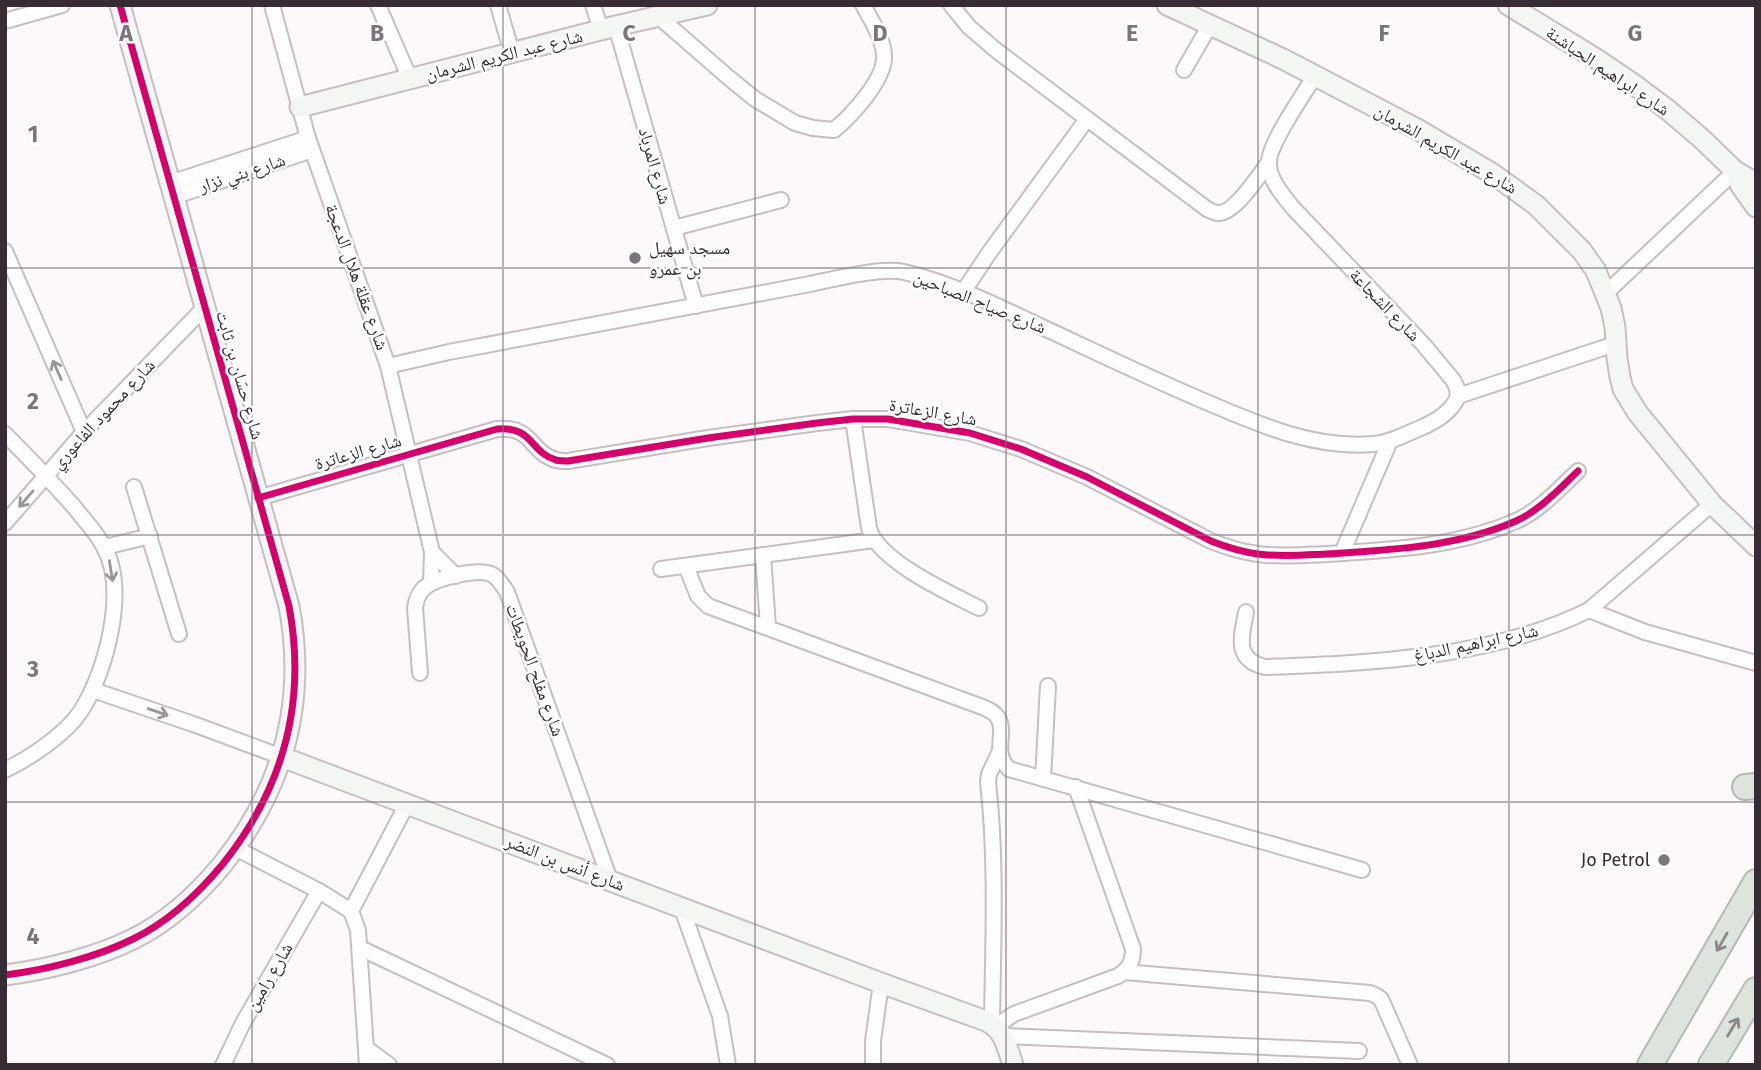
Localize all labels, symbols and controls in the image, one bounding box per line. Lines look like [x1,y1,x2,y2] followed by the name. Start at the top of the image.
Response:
[118,19,133,47] text: A
[370,19,384,47] text: B
[622,19,636,47] text: C
[873,19,888,47] text: D
[1126,19,1138,47] text: E
[1378,19,1390,47] text: F
[1628,19,1642,47] text: G
[1541,21,1674,121] street label: شارع ابراهيم الحباشنة
[423,25,585,86] street label: شارع عبد الكريم الشرمان
[1370,99,1521,200] street label: شارع عبد الكريم الشرمان
[28,120,38,148] text: 1
[634,125,676,207] street label: شارع المرباد
[195,149,289,201] street label: شارع بني نزار
[320,201,394,353] street label: شارع عقلة هلال الدعجة
[649,237,730,280] place label: مسجد سهيل بن عمرو
[627,250,643,266] marker: مسجد سهيل بن عمرو
[1345,264,1425,346] street label: شارع الشجاعة
[910,265,1049,339] street label: شارع صياح الصباحين
[211,308,269,442] street label: شارع حسّان بن ثابت
[46,354,162,476] street label: شارع محمود الفاعوري
[50,360,63,381] one-way arrow
[27,387,39,415] text: 2
[887,393,979,431] street label: شارع الزعاترة
[312,429,404,475] street label: شارع الزعاترة
[18,490,34,508] one-way arrow
[105,559,118,582] one-way arrow
[500,601,569,740] street label: شارع مفلح الحويطات
[1412,619,1540,668] street label: شارع ابراهيم الدباغ
[26,655,39,683] text: 3
[146,707,168,719] one-way arrow
[501,830,628,896] street label: شارع أنس بن النضر
[1581,849,1650,871] place label: Jo Petrol
[1656,852,1672,868] marker: Jo Petrol
[27,922,40,950] text: 4
[1715,931,1729,951] one-way arrow
[241,939,297,1015] street label: شارع رامين
[1727,1018,1741,1038] one-way arrow

